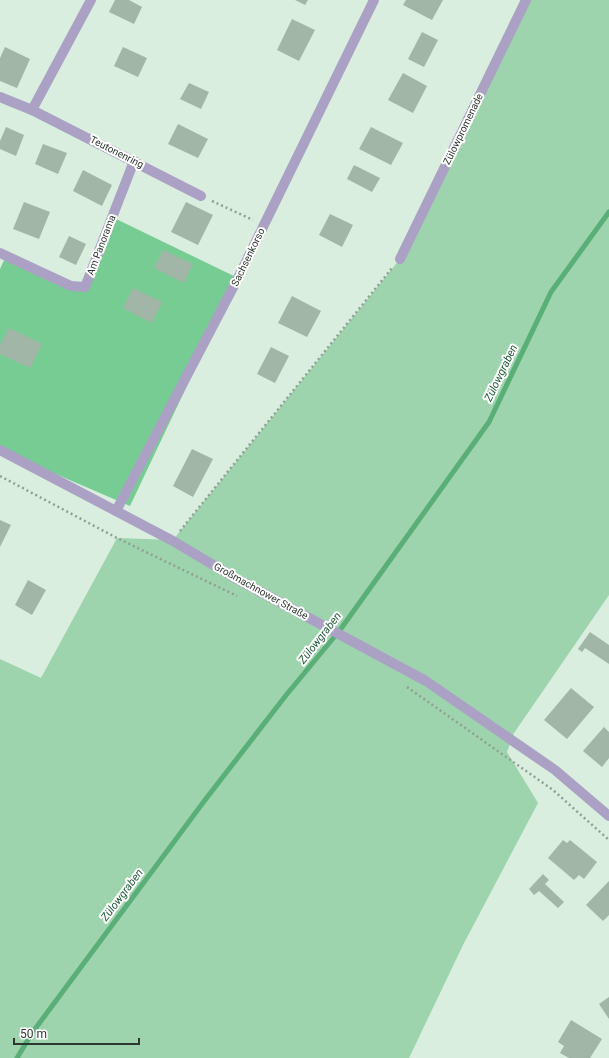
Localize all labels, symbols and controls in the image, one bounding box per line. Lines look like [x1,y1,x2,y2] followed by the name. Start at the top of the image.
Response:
[441,92,485,166] street label: Zülowpromenade
[88,134,146,170] street label: Teutonenring
[84,213,118,277] street label: Am Panorama
[229,226,267,288] street label: Sachsenkorso
[481,342,520,404] water label: Zülowgraben
[212,561,310,621] street label: Großmachnower Straße
[295,610,344,667] water label: Zülowgraben
[98,866,146,924] water label: Zülowgraben
[14,1020,139,1046] scale bar
[20,1027,47,1041] text: 50 m

